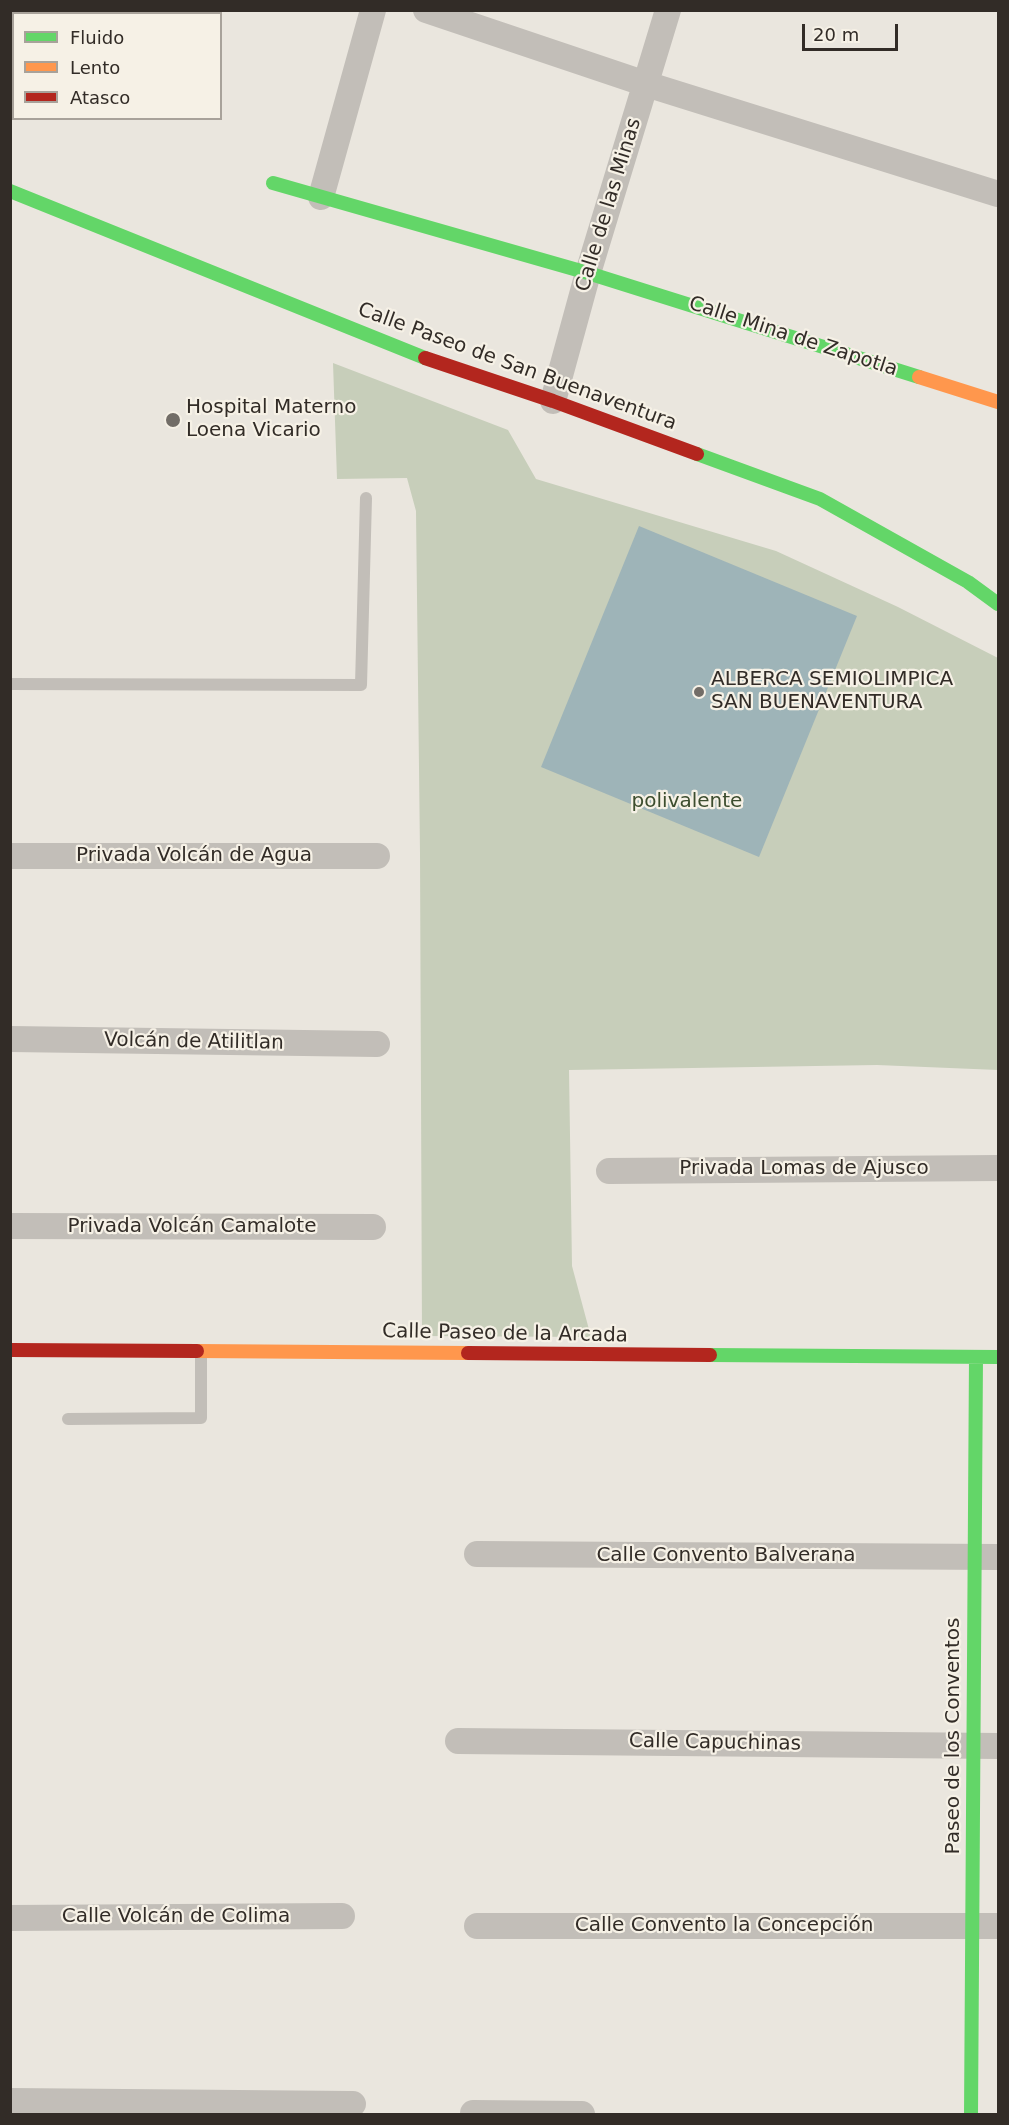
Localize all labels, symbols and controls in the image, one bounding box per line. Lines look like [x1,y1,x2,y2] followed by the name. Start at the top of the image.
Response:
[12,12,222,120] legend
[805,12,901,50] scale bar
[813,24,859,45] text: 20 m
[70,27,124,48] text: Fluido
[70,57,120,78] text: Lento
[70,87,130,108] text: Atasco
[571,115,647,295] street label: Calle de las Minas
[686,292,900,382] street label: Calle Mina de Zapotla
[354,298,680,436] street label: Calle Paseo de San Buenaventura
[186,396,356,443] place label: Hospital Materno Loena Vicario
[164,411,182,429] marker: Hospital Materno Loena Vicario
[711,668,953,715] place label: ALBERCA SEMIOLIMPICA SAN BUENAVENTURA
[692,685,706,699] marker: ALBERCA SEMIOLIMPICA SAN BUENAVENTURA
[632,790,742,814] park label: polivalente
[76,844,312,868] street label: Privada Volcán de Agua
[104,1028,284,1056] street label: Volcán de Atilitlan
[679,1157,929,1181] street label: Privada Lomas de Ajusco
[68,1215,316,1239] street label: Privada Volcán Camalote
[382,1320,628,1348] street label: Calle Paseo de la Arcada
[596,1544,856,1568] street label: Calle Convento Balverana
[942,1618,966,1854] street label: Paseo de los Conventos
[629,1729,801,1757] street label: Calle Capuchinas
[62,1905,290,1929] street label: Calle Volcán de Colima
[575,1914,873,1938] street label: Calle Convento la Concepción

